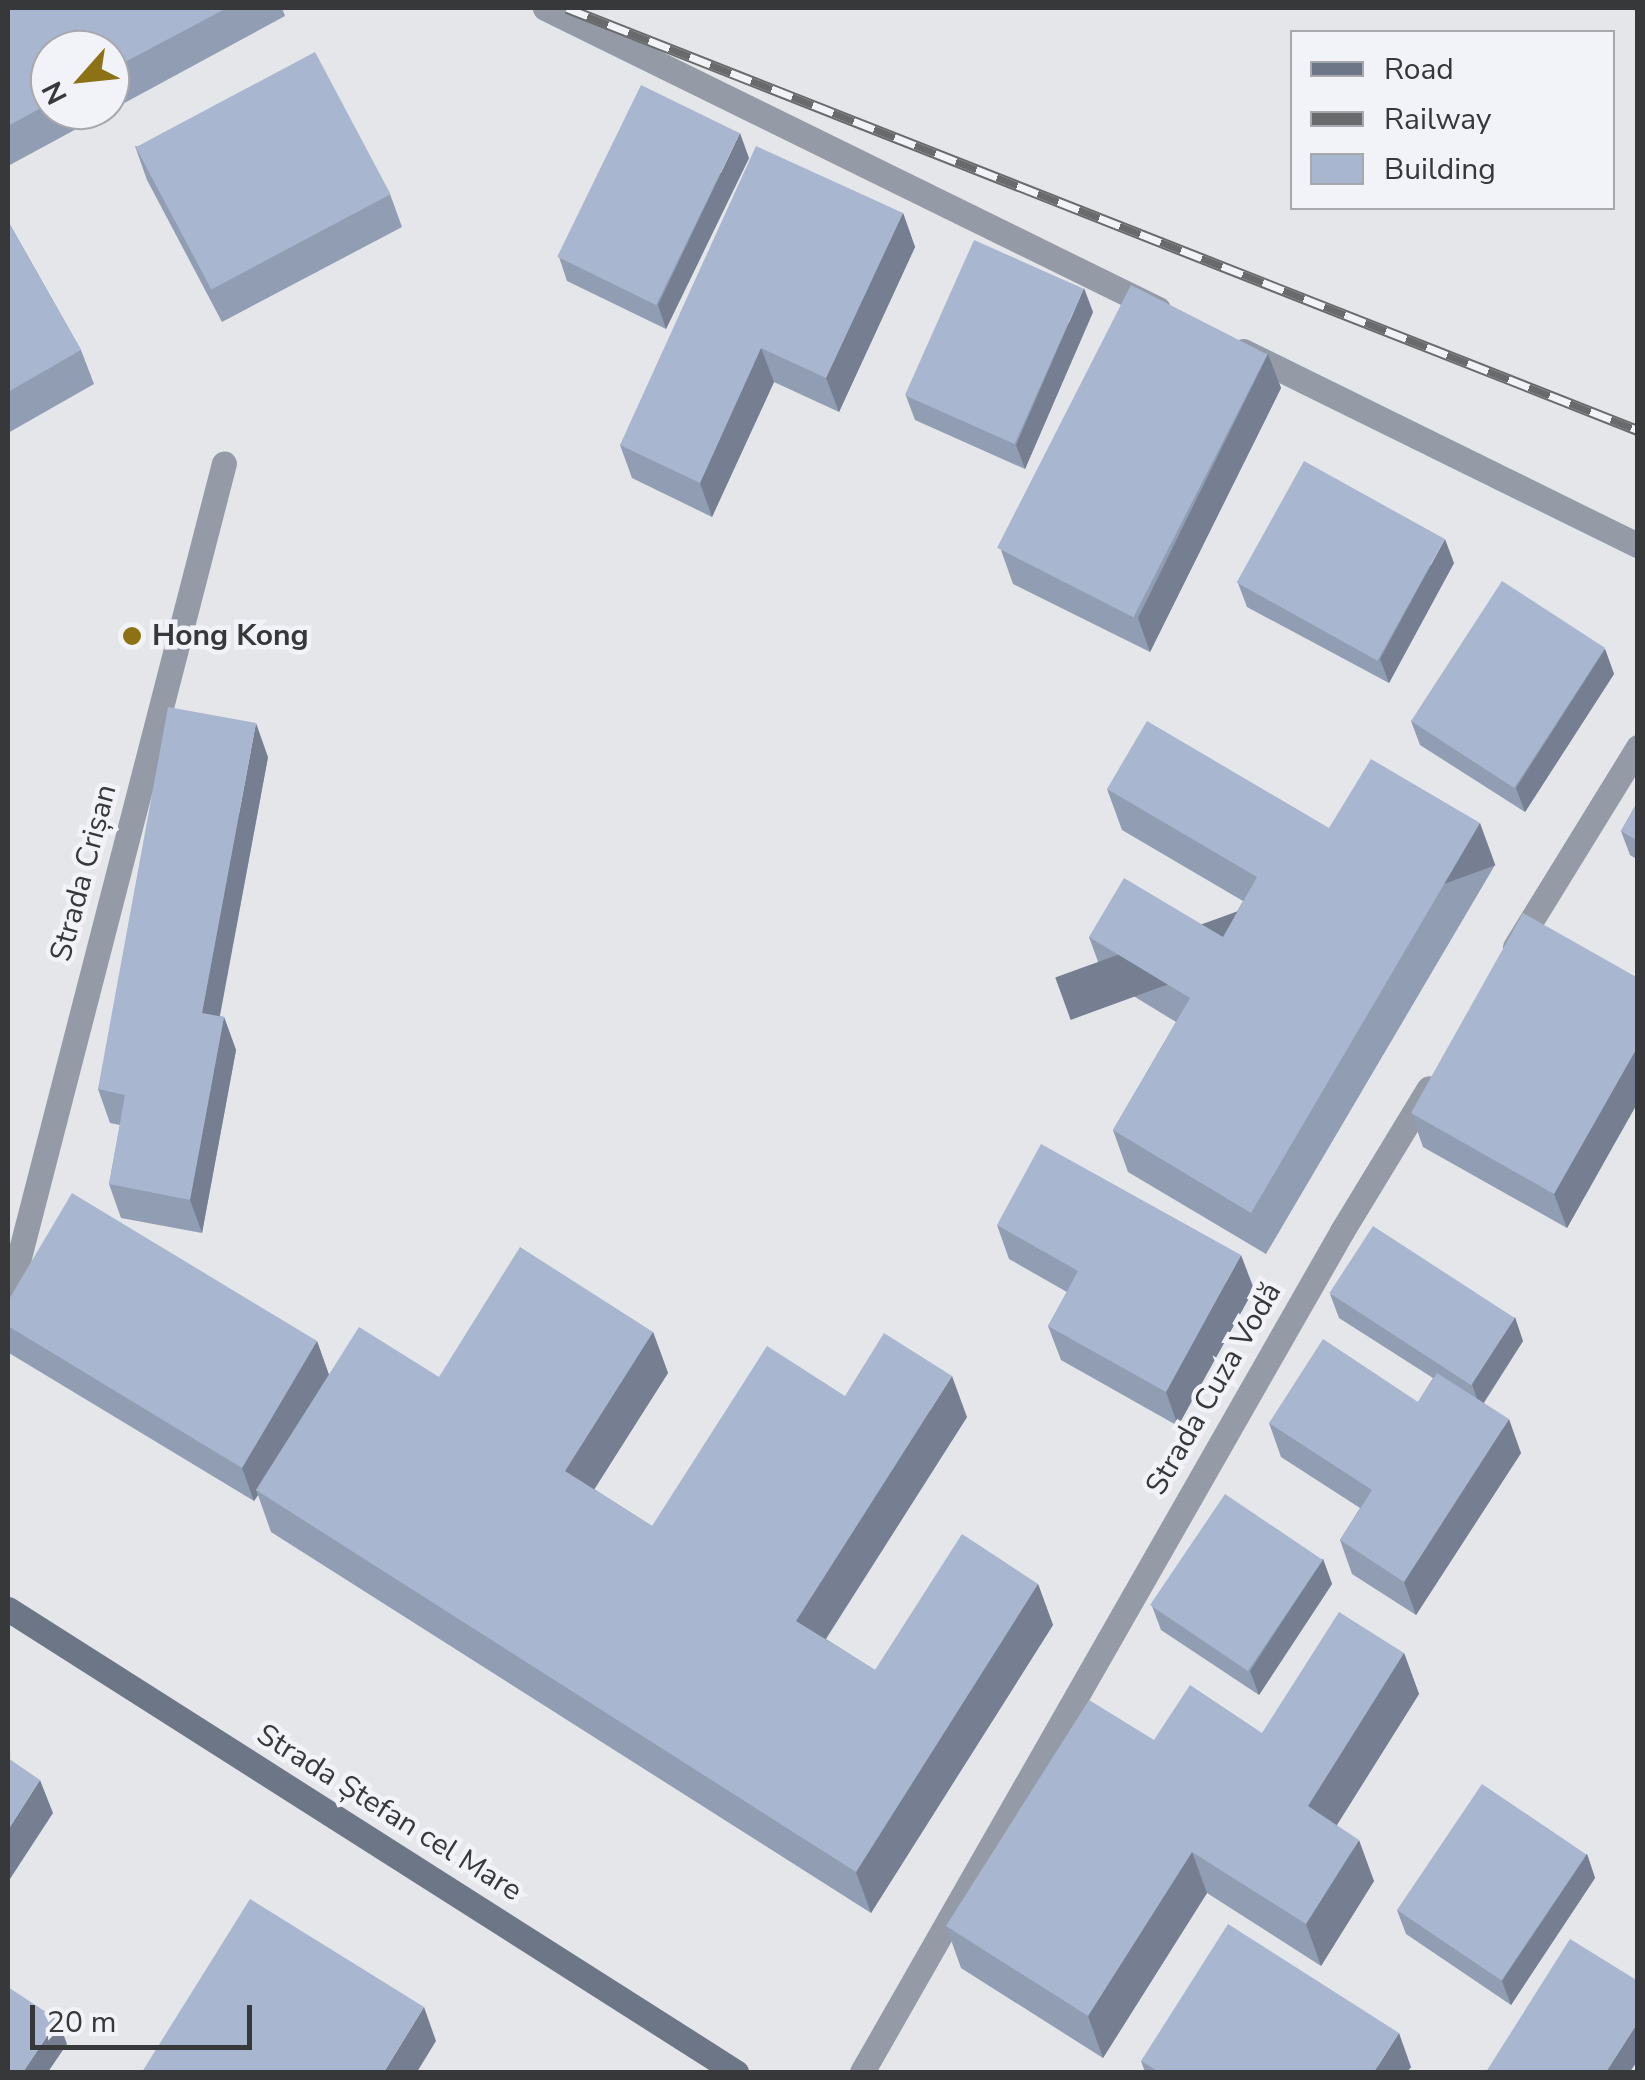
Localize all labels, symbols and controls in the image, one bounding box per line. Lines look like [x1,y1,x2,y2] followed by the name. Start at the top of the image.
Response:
[30,30,130,130] north arrow
[1290,30,1615,210] legend
[1384,49,1454,90] text: Road
[33,75,77,111] text: N
[1384,99,1492,140] text: Railway
[1384,149,1496,190] text: Building
[152,618,309,654] place label: Hong Kong
[121,625,143,647] marker: Hong Kong
[43,781,125,965] street label: Strada Crișan
[1139,1276,1289,1502] street label: Strada Cuza Vodă
[250,1717,528,1909] street label: Strada Ștefan cel Mare
[35,1985,258,2047] scale bar
[47,2002,116,2043] text: 20 m

